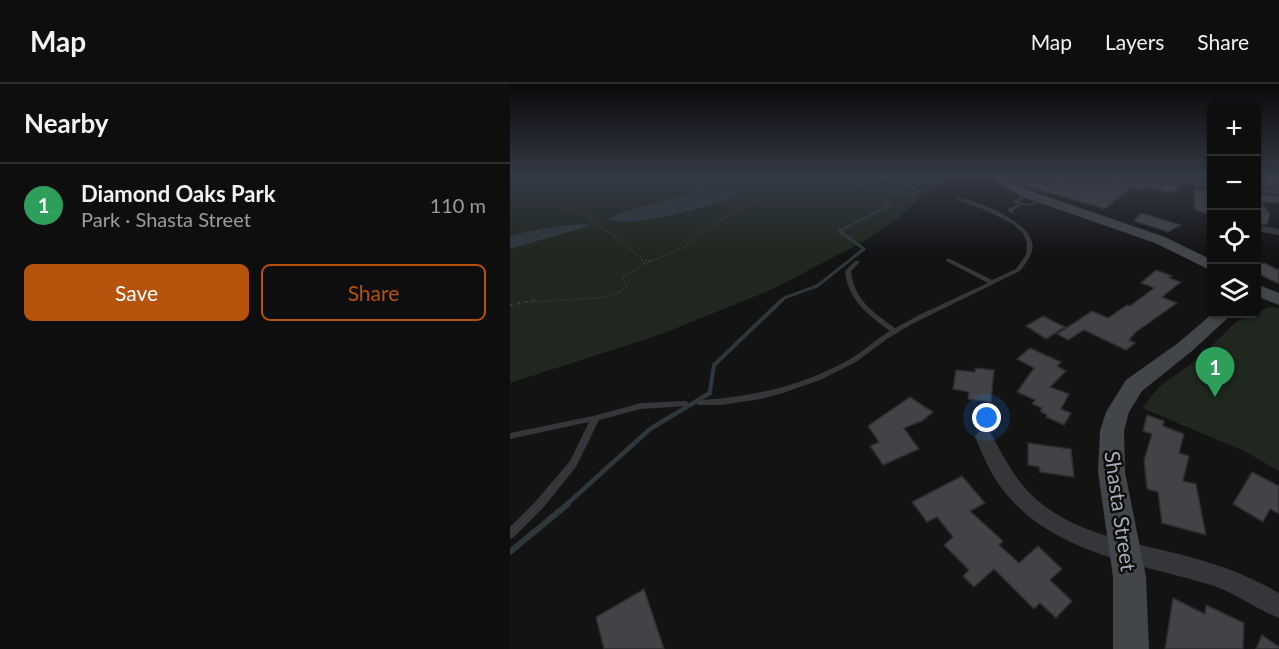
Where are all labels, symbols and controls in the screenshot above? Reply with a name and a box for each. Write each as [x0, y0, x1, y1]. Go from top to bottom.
text: Map [30, 24, 86, 58]
text: Map [1031, 29, 1072, 54]
text: Layers [1105, 29, 1164, 54]
text: Share [1197, 29, 1249, 54]
map controls [1207, 102, 1261, 318]
button: + [1207, 102, 1261, 156]
text: Nearby [24, 107, 109, 139]
button: − [1207, 156, 1261, 210]
text: Diamond Oaks Park [81, 180, 275, 207]
text: 1 [38, 193, 49, 217]
text: 110 m [430, 193, 486, 217]
text: Park · Shasta Street [81, 207, 251, 231]
button: locate [1207, 210, 1261, 264]
button: Save [24, 264, 249, 321]
button: Share [261, 264, 486, 321]
button: layers [1207, 264, 1261, 318]
pin: 1 [1196, 348, 1234, 397]
your location [972, 403, 1001, 432]
street label: Shasta Street [1100, 449, 1142, 573]

